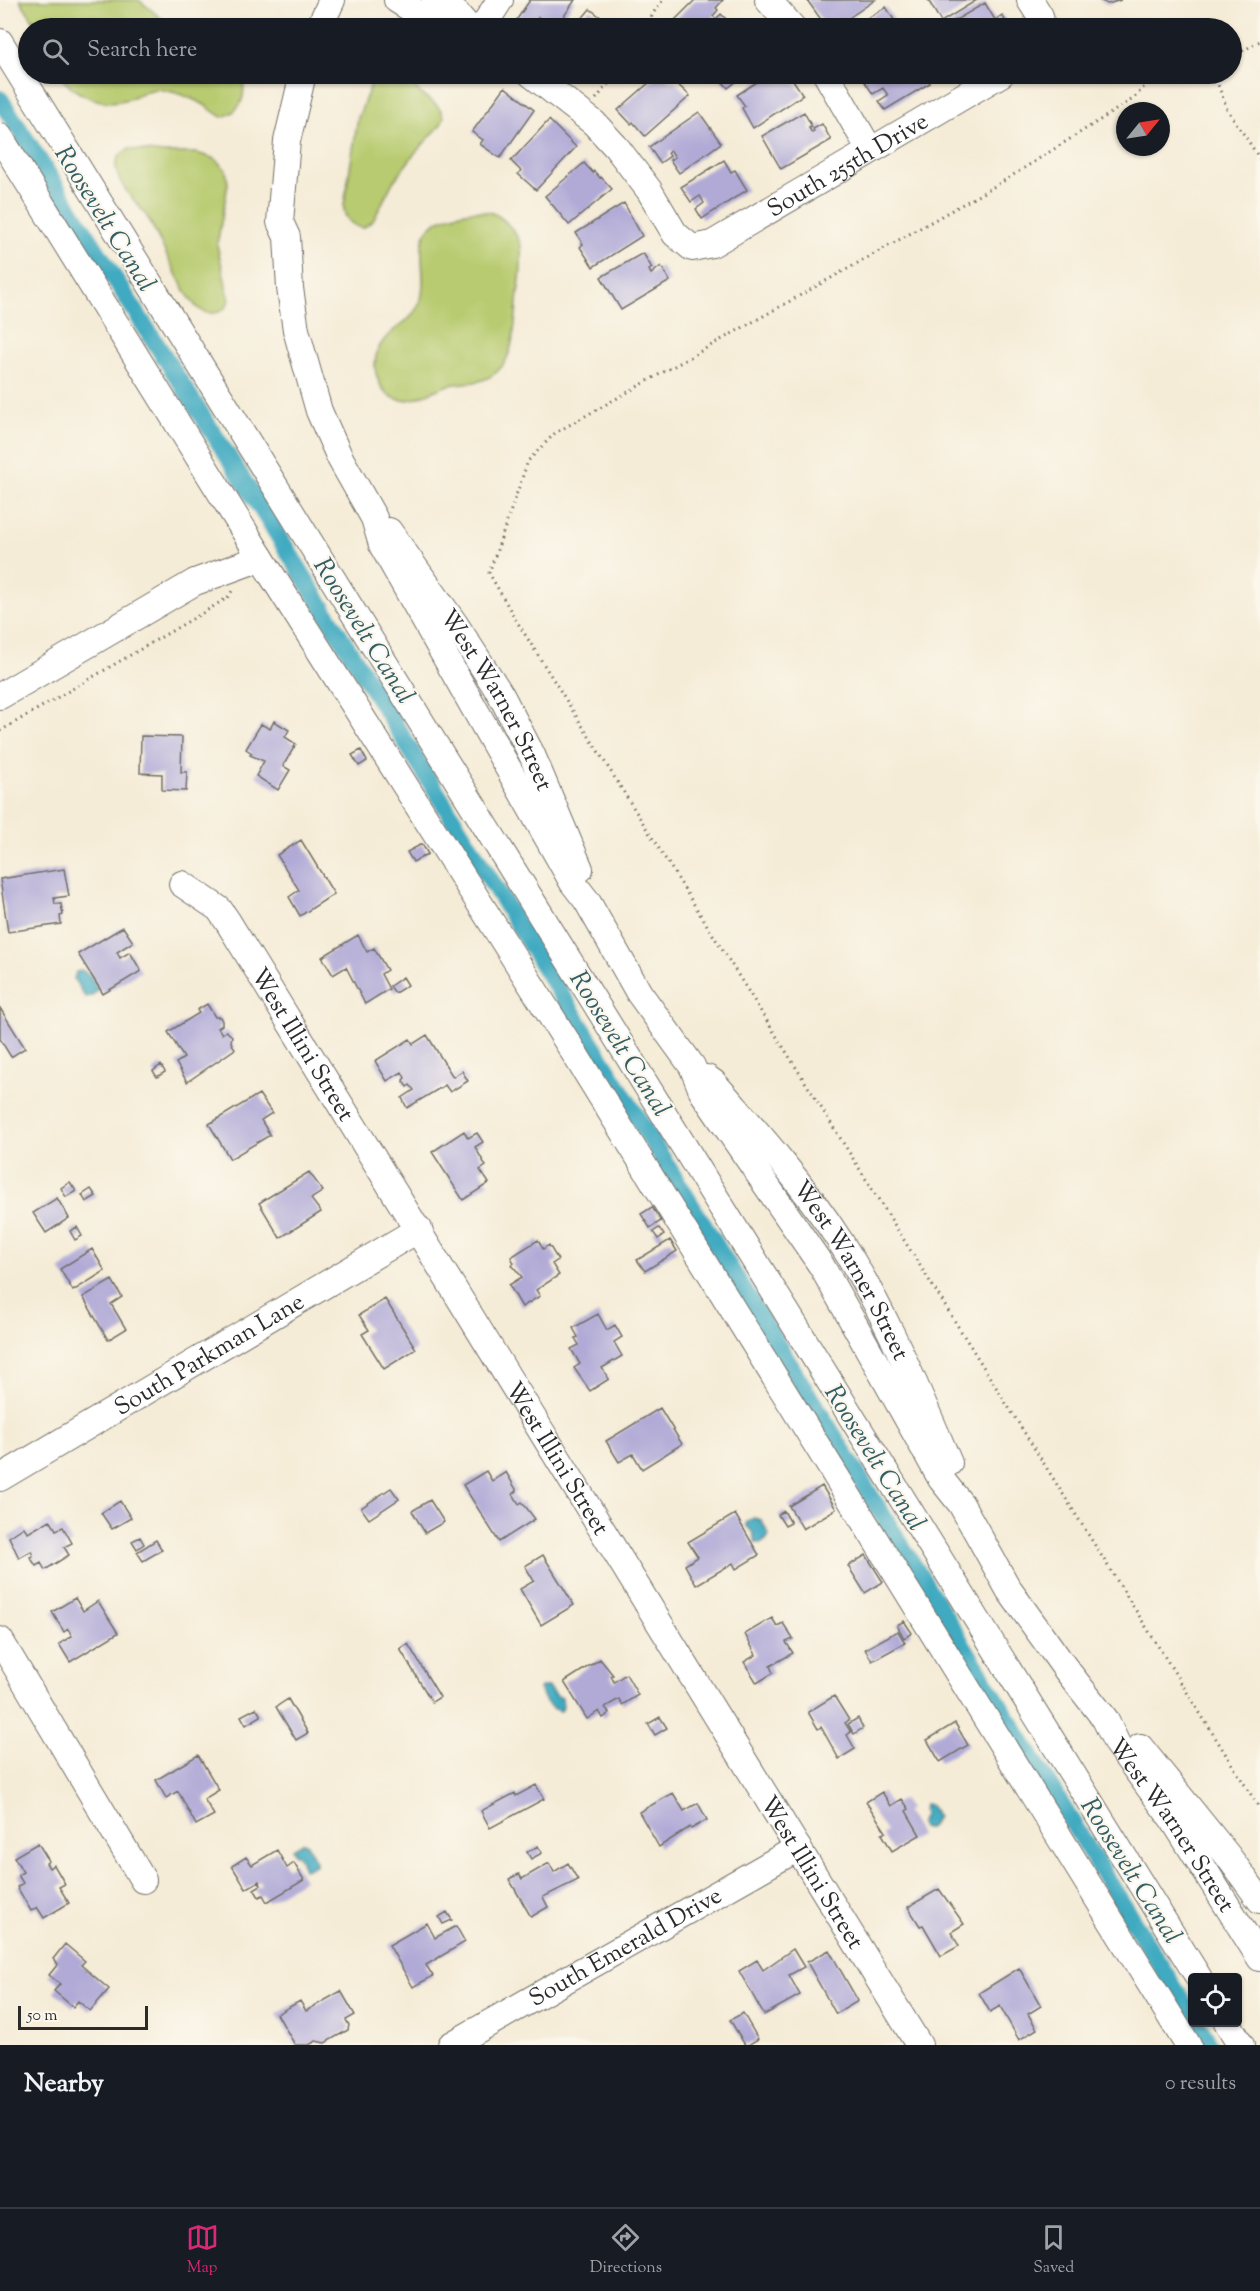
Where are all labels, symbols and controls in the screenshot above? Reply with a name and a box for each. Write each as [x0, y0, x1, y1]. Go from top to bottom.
search box [18, 18, 1242, 84]
icon: search [39, 35, 72, 68]
text: Search here [87, 35, 197, 67]
north arrow [1116, 102, 1170, 156]
street label: South 255th Drive [761, 105, 935, 227]
water label: Roosevelt Canal [44, 139, 164, 300]
water label: Roosevelt Canal [303, 551, 423, 712]
street label: West Warner Street [431, 603, 560, 797]
street label: West Illini Street [241, 962, 362, 1129]
water label: Roosevelt Canal [559, 964, 679, 1125]
street label: West Warner Street [784, 1174, 917, 1366]
street label: South Parkman Lane [109, 1286, 311, 1425]
street label: West Illini Street [496, 1376, 616, 1542]
water label: Roosevelt Canal [814, 1378, 934, 1539]
street label: West Warner Street [1099, 1732, 1242, 1919]
street label: West Illini Street [751, 1790, 871, 1956]
water label: Roosevelt Canal [1070, 1791, 1190, 1952]
street label: South Emerald Drive [523, 1880, 729, 2016]
map controls [1188, 1973, 1242, 2027]
button: locate [1188, 1973, 1242, 2027]
scale bar [18, 2003, 148, 2030]
text: 50 m [27, 2005, 58, 2028]
text: Nearby [24, 2066, 104, 2103]
text: 0 results [1165, 2070, 1236, 2099]
tab: Map [186, 2221, 219, 2280]
tab: Directions [590, 2221, 662, 2280]
tab: Saved [1033, 2221, 1074, 2280]

